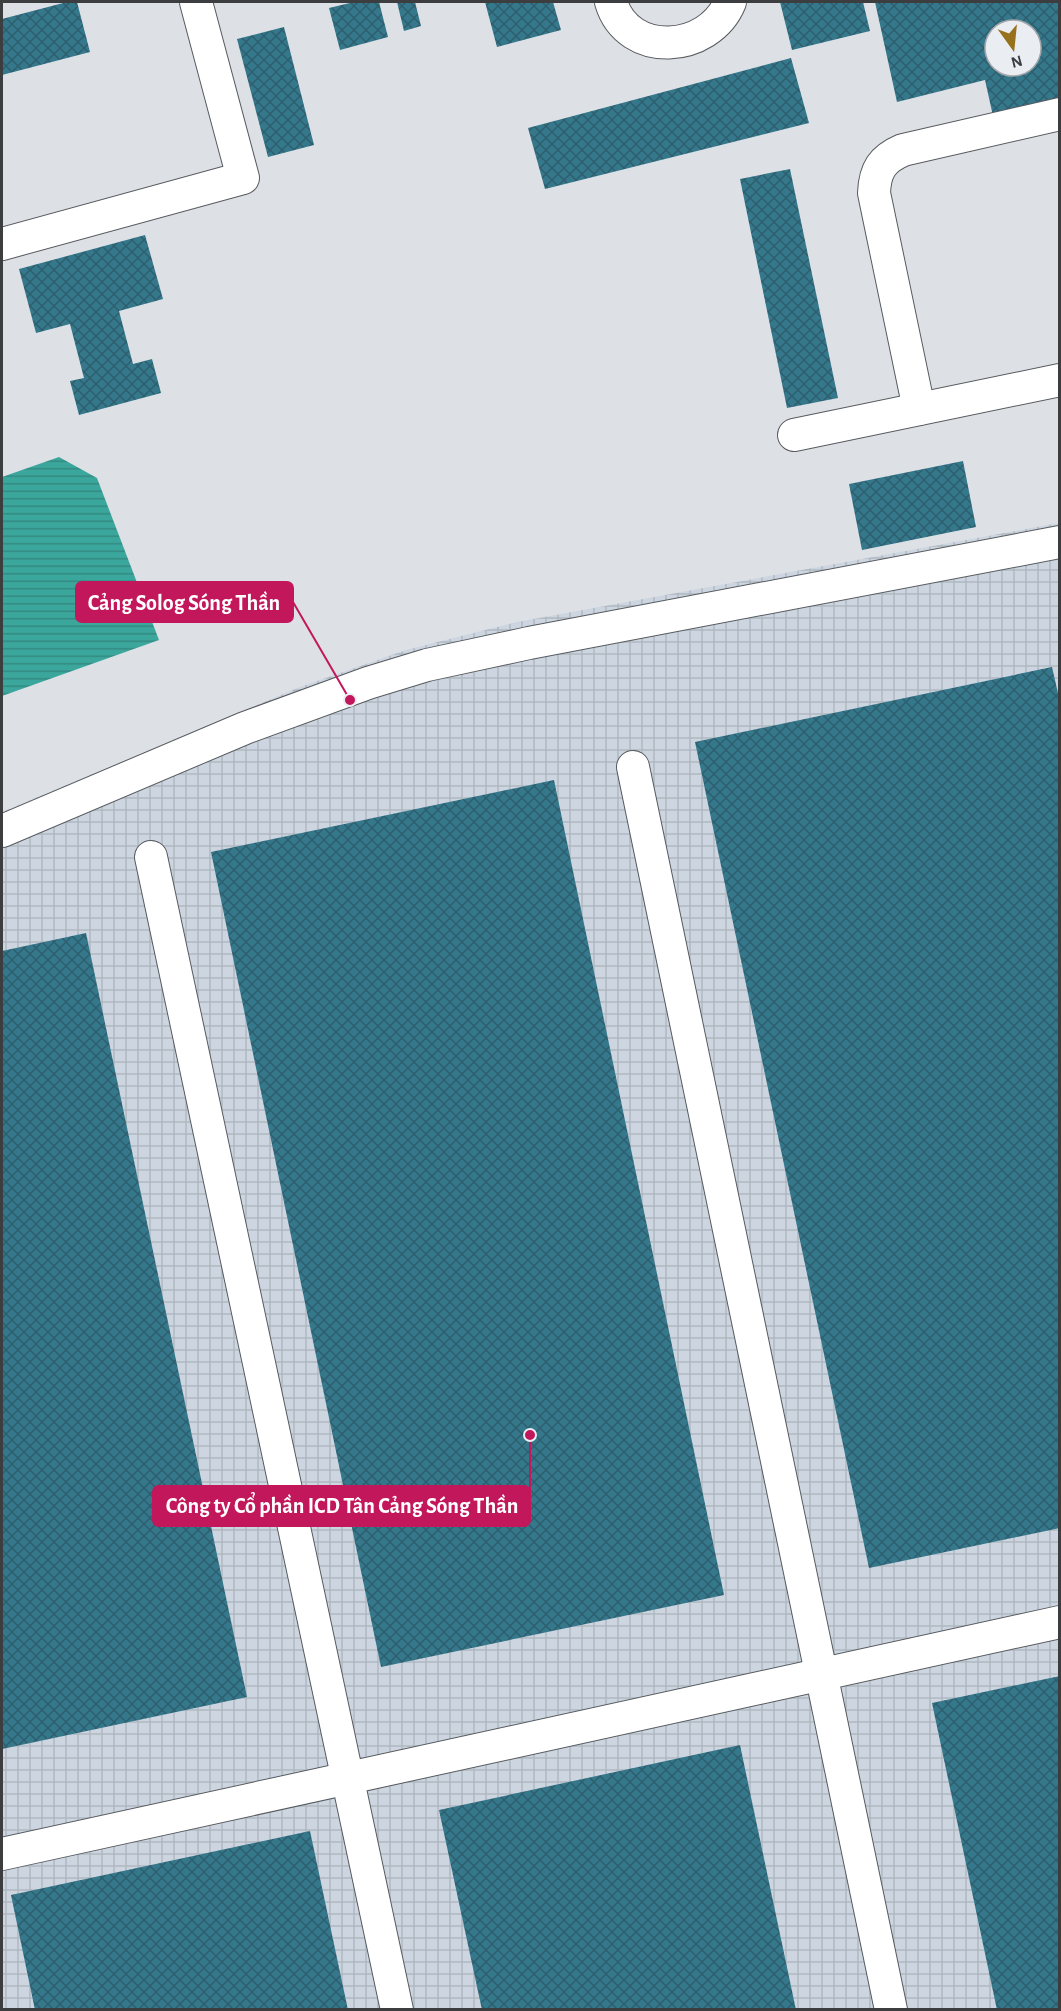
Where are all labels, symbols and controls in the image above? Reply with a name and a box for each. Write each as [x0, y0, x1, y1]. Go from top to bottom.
north arrow [983, 18, 1043, 78]
text: N [1009, 52, 1024, 71]
callout: Cảng Solog Sóng Thần [76, 582, 293, 622]
text: Cảng Solog Sóng Thần [88, 591, 280, 614]
callout: Công ty Cổ phần ICD Tân Cảng Sóng Thần [153, 1486, 530, 1526]
text: Công ty Cổ phần ICD Tân Cảng Sóng Thần [166, 1491, 518, 1518]

